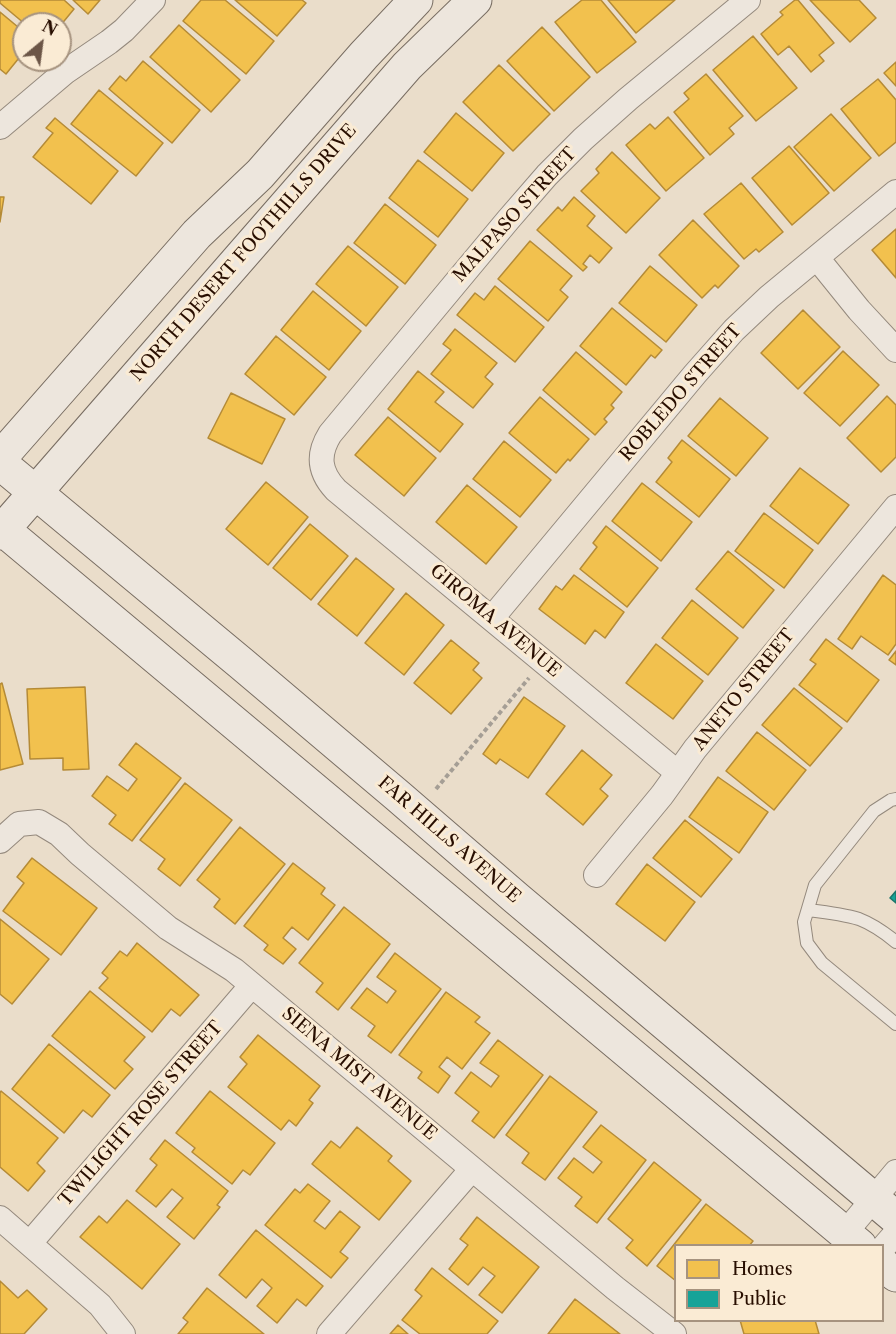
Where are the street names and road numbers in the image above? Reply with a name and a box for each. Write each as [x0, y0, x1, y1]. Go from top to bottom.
street label: NORTH DESERT FOOTHILLS DRIVE [127, 120, 361, 386]
street label: MALPASO STREET [449, 143, 581, 287]
street label: ROBLEDO STREET [616, 320, 746, 466]
street label: GIROMA AVENUE [425, 560, 565, 682]
street label: ANETO STREET [689, 625, 799, 755]
street label: FAR HILLS AVENUE [373, 772, 525, 908]
street label: SIENA MIST AVENUE [277, 1003, 441, 1145]
street label: TWILIGHT ROSE STREET [55, 1017, 227, 1211]

